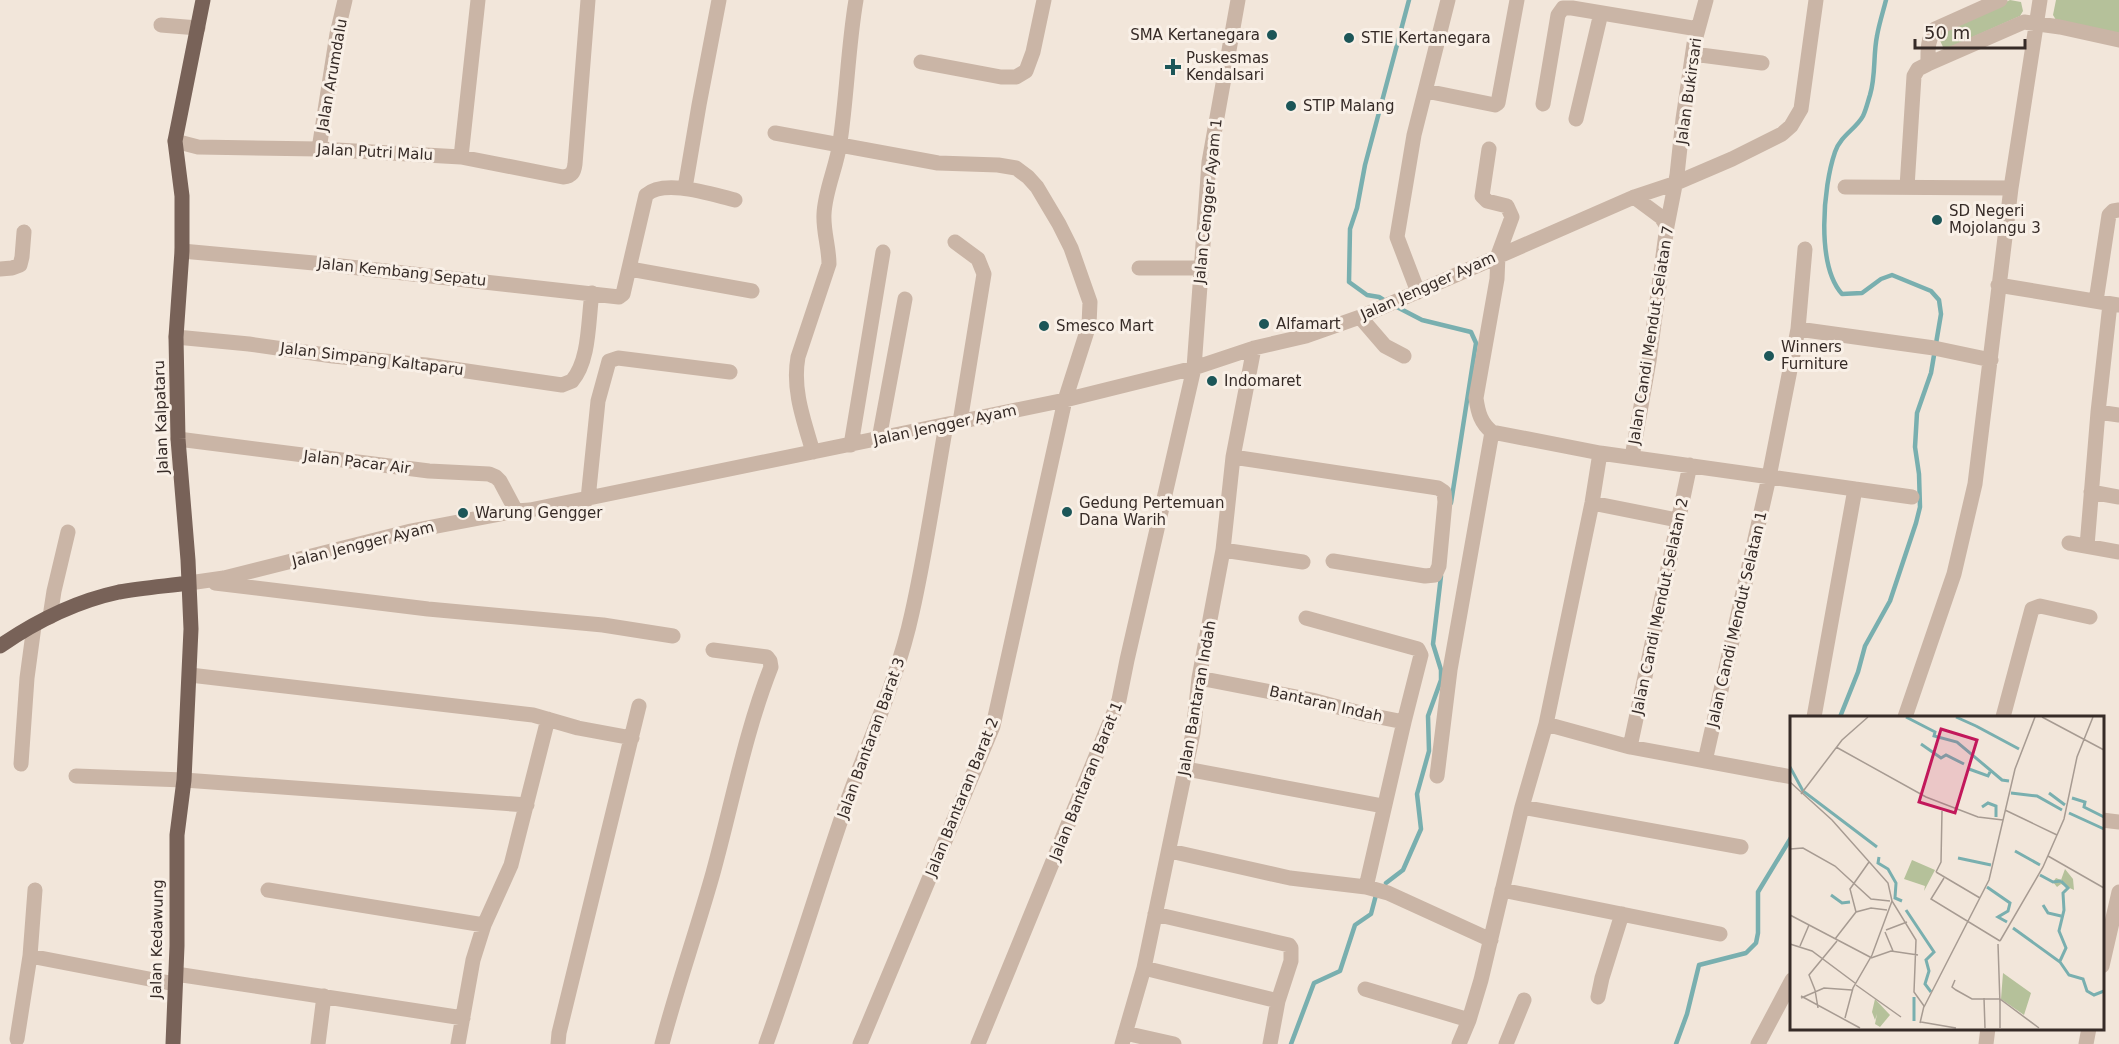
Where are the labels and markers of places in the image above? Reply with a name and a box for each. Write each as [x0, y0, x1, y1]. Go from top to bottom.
place label: SMA Kertanegara [1130, 26, 1260, 44]
marker: SMA Kertanegara [1265, 28, 1279, 42]
place label: STIE Kertanegara [1361, 29, 1491, 47]
marker: STIE Kertanegara [1342, 31, 1356, 45]
place label: Puskesmas Kendalsari [1186, 49, 1269, 84]
marker: Puskesmas Kendalsari [1164, 58, 1182, 76]
place label: STIP Malang [1303, 97, 1394, 115]
marker: STIP Malang [1284, 99, 1298, 113]
place label: SD Negeri Mojolangu 3 [1949, 202, 2041, 237]
marker: SD Negeri Mojolangu 3 [1930, 213, 1944, 227]
place label: Alfamart [1276, 315, 1341, 333]
place label: Smesco Mart [1056, 317, 1154, 335]
marker: Alfamart [1257, 317, 1271, 331]
marker: Smesco Mart [1037, 319, 1051, 333]
place label: Winners Furniture [1781, 338, 1848, 373]
marker: Winners Furniture [1762, 349, 1776, 363]
place label: Indomaret [1224, 372, 1301, 390]
marker: Indomaret [1205, 374, 1219, 388]
place label: Gedung Pertemuan Dana Warih [1079, 494, 1225, 529]
place label: Warung Gengger [475, 504, 603, 522]
marker: Gedung Pertemuan Dana Warih [1060, 505, 1074, 519]
marker: Warung Gengger [456, 506, 470, 520]

